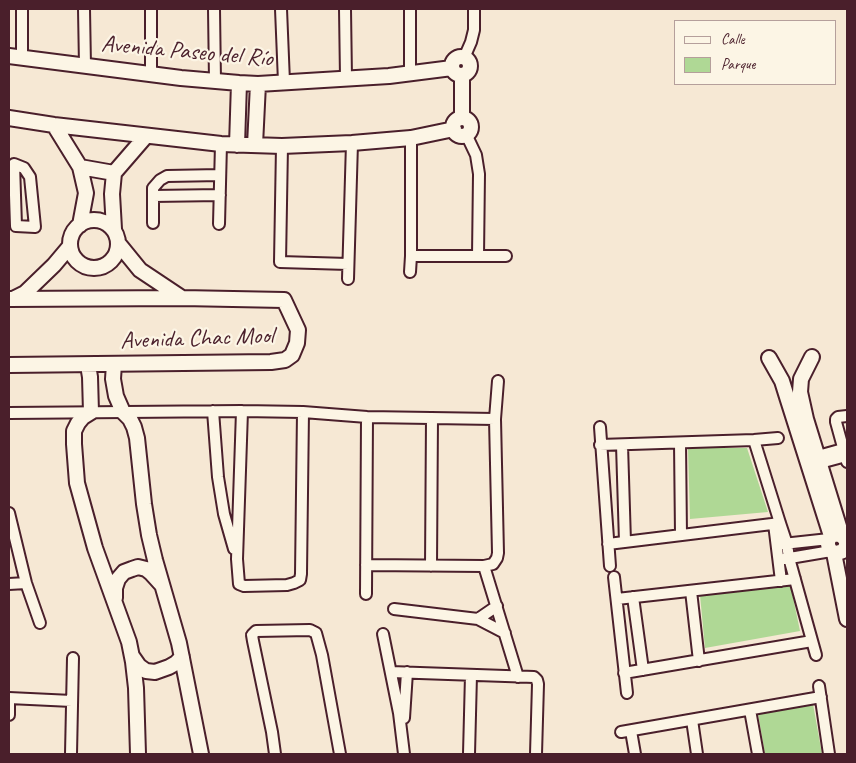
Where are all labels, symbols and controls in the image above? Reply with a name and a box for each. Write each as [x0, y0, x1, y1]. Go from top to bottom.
legend [674, 20, 836, 85]
street label: Avenida Paseo del Río [100, 30, 274, 74]
text: Calle [721, 30, 745, 49]
text: Parque [721, 55, 755, 74]
street label: Avenida Chac Mool [120, 322, 274, 356]

